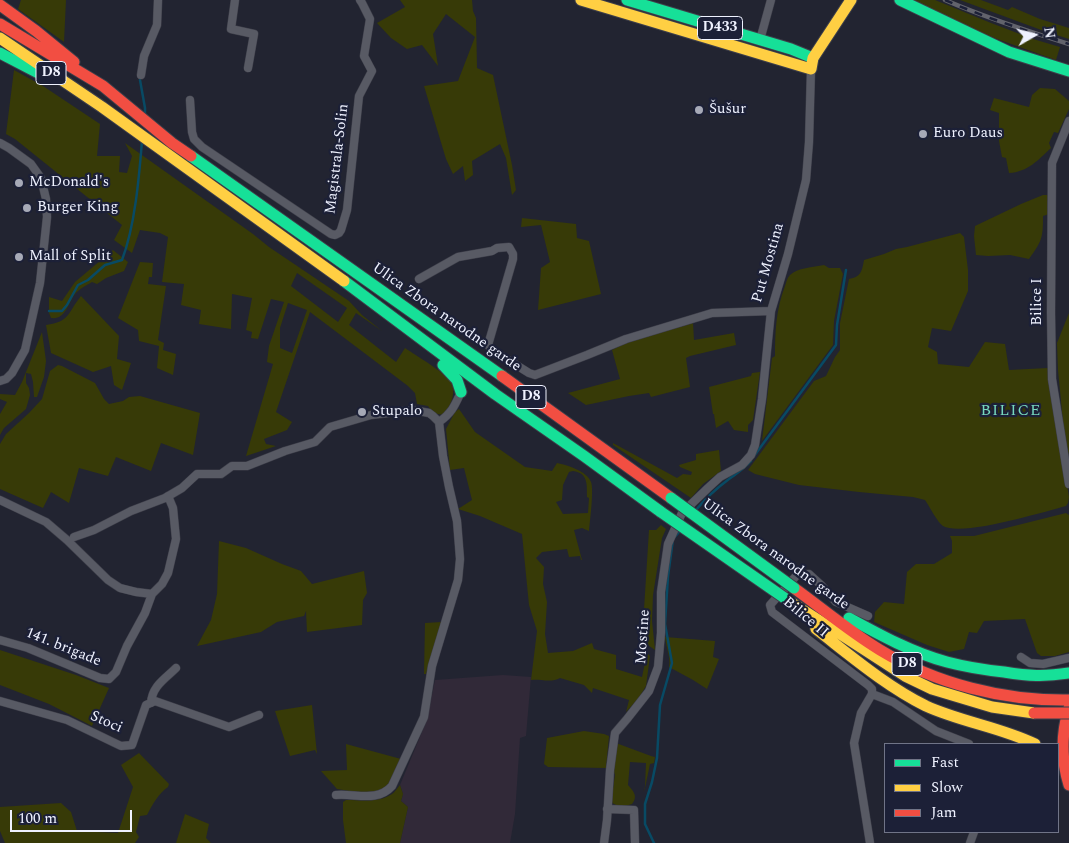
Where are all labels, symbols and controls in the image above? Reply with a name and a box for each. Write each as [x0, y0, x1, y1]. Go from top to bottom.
north arrow [1009, 10, 1059, 60]
road number: D433 [698, 16, 742, 40]
text: N [1038, 26, 1061, 40]
road number: D8 [36, 62, 66, 84]
place label: Šušur [709, 101, 746, 119]
street label: Magistrala-Solin [322, 103, 354, 215]
marker: Šušur [693, 104, 705, 116]
place label: Euro Daus [933, 125, 1003, 143]
marker: Euro Daus [917, 128, 929, 140]
place label: McDonald's [29, 174, 109, 192]
marker: McDonald's [13, 177, 25, 189]
place label: Burger King [37, 199, 118, 217]
marker: Burger King [21, 202, 33, 214]
street label: Put Mostina [749, 221, 789, 305]
place label: Mall of Split [29, 248, 111, 266]
marker: Mall of Split [13, 251, 25, 263]
street label: Ulica Zbora narodne garde [368, 260, 524, 376]
street label: Bilice I [1029, 278, 1047, 326]
road number: D8 [516, 386, 546, 408]
district label: BILICE [980, 402, 1042, 422]
place label: Stupalo [372, 403, 422, 421]
marker: Stupalo [356, 406, 368, 418]
street label: Ulica Zbora narodne garde [698, 495, 852, 615]
street label: Bilice II [779, 594, 831, 642]
street label: Mostine [633, 609, 655, 665]
street label: 141. brigade [23, 625, 103, 671]
road number: D8 [892, 652, 922, 676]
street label: Stoci [87, 708, 125, 738]
legend [884, 743, 1059, 833]
text: Fast [931, 751, 959, 774]
text: Slow [931, 776, 963, 799]
scale bar [12, 800, 135, 832]
text: Jam [931, 801, 957, 824]
text: 100 m [18, 807, 57, 830]

